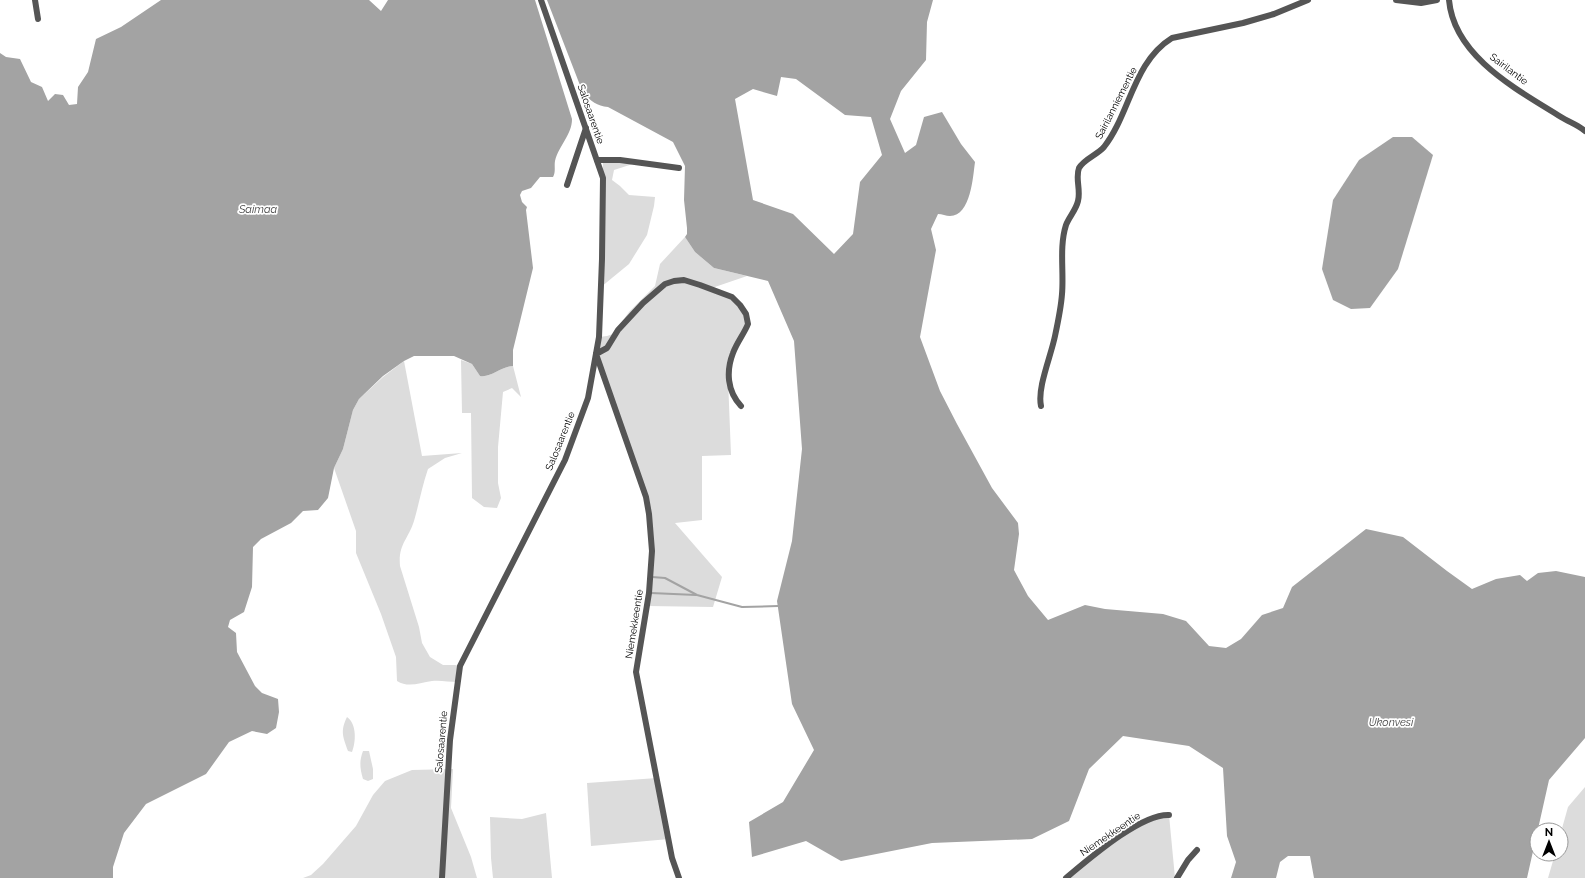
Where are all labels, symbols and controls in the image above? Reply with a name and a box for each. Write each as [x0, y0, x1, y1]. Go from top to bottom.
street label: Sairilantie [1488, 51, 1530, 87]
street label: Sairilanniementie [1093, 65, 1139, 141]
street label: Salosaarentie [576, 83, 606, 145]
water label: Saimaa [238, 203, 278, 216]
street label: Salosaarentie [543, 410, 577, 472]
street label: Niemekkeentie [623, 588, 645, 659]
street label: Salosaarentie [433, 710, 449, 774]
water label: Ukonvesi [1369, 716, 1414, 729]
street label: Niemekkeentie [1078, 810, 1142, 858]
north arrow [1529, 822, 1569, 862]
text: N [1545, 826, 1553, 839]

